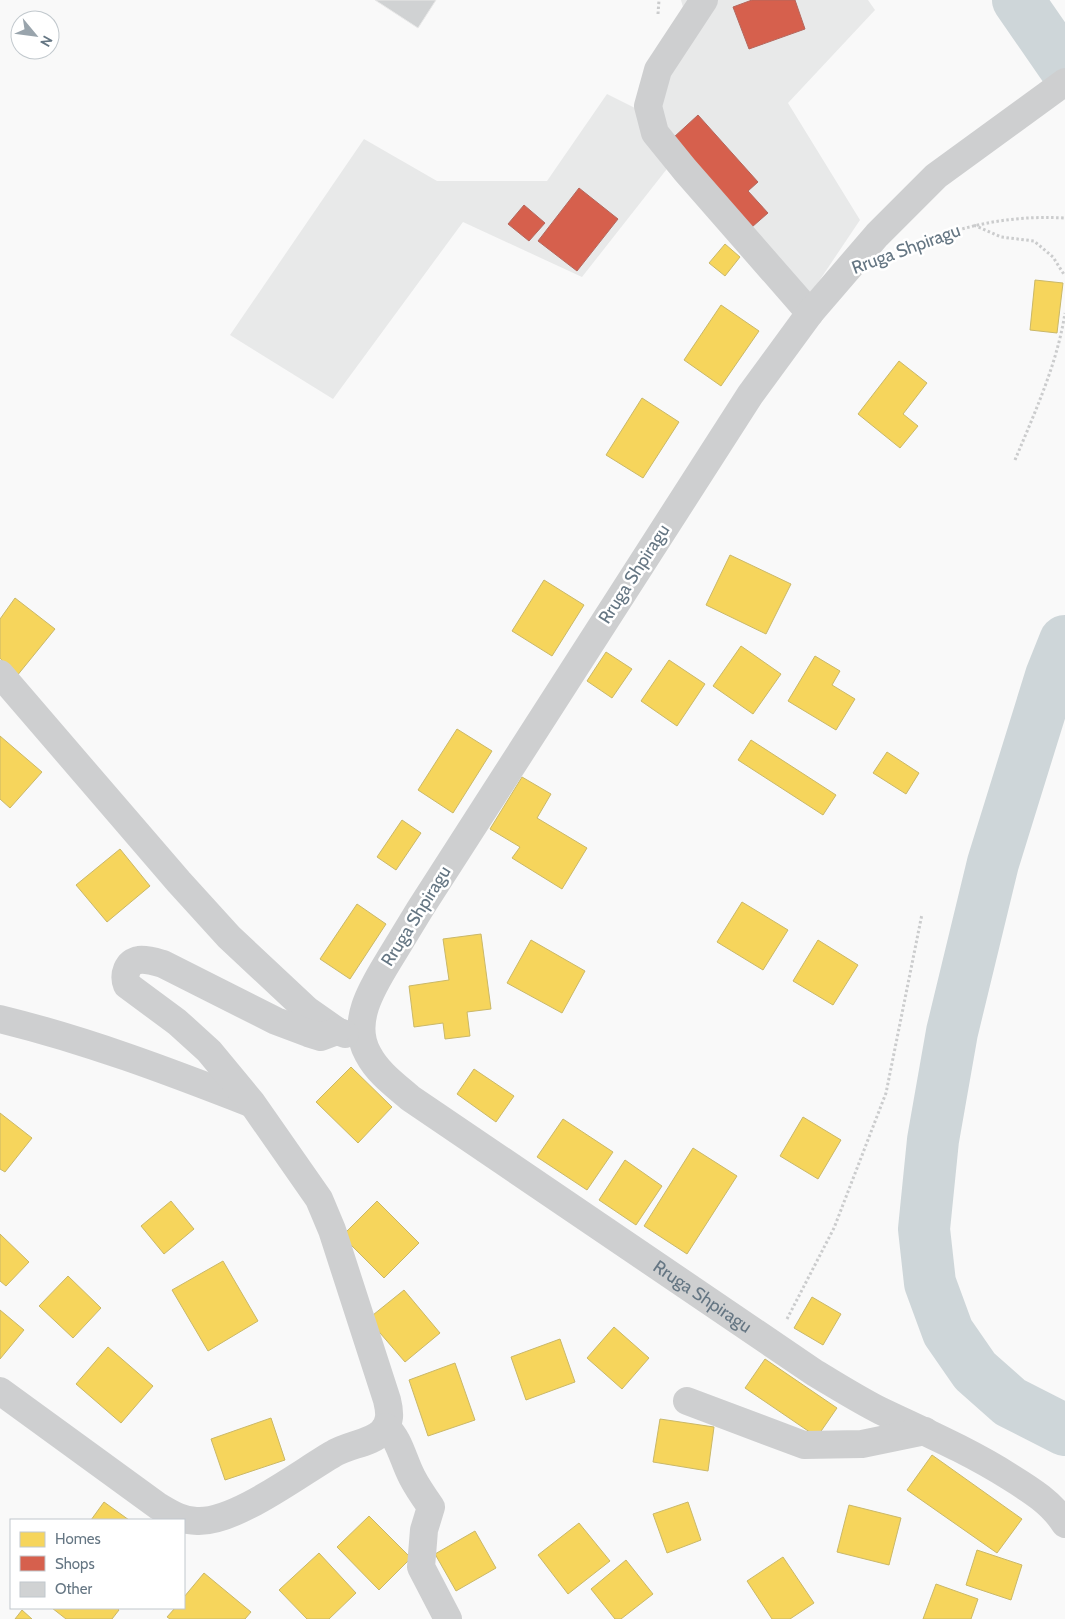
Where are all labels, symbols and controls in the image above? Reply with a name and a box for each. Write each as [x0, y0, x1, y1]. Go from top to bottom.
north arrow [10, 10, 60, 60]
text: N [36, 33, 57, 50]
street label: Rruga Shpiragu [849, 219, 963, 279]
street label: Rruga Shpiragu [594, 520, 674, 628]
street label: Rruga Shpiragu [376, 862, 456, 970]
street label: Rruga Shpiragu [649, 1255, 756, 1338]
legend [10, 1519, 185, 1609]
text: Homes [55, 1530, 101, 1548]
text: Shops [55, 1555, 95, 1573]
text: Other [55, 1580, 92, 1598]

